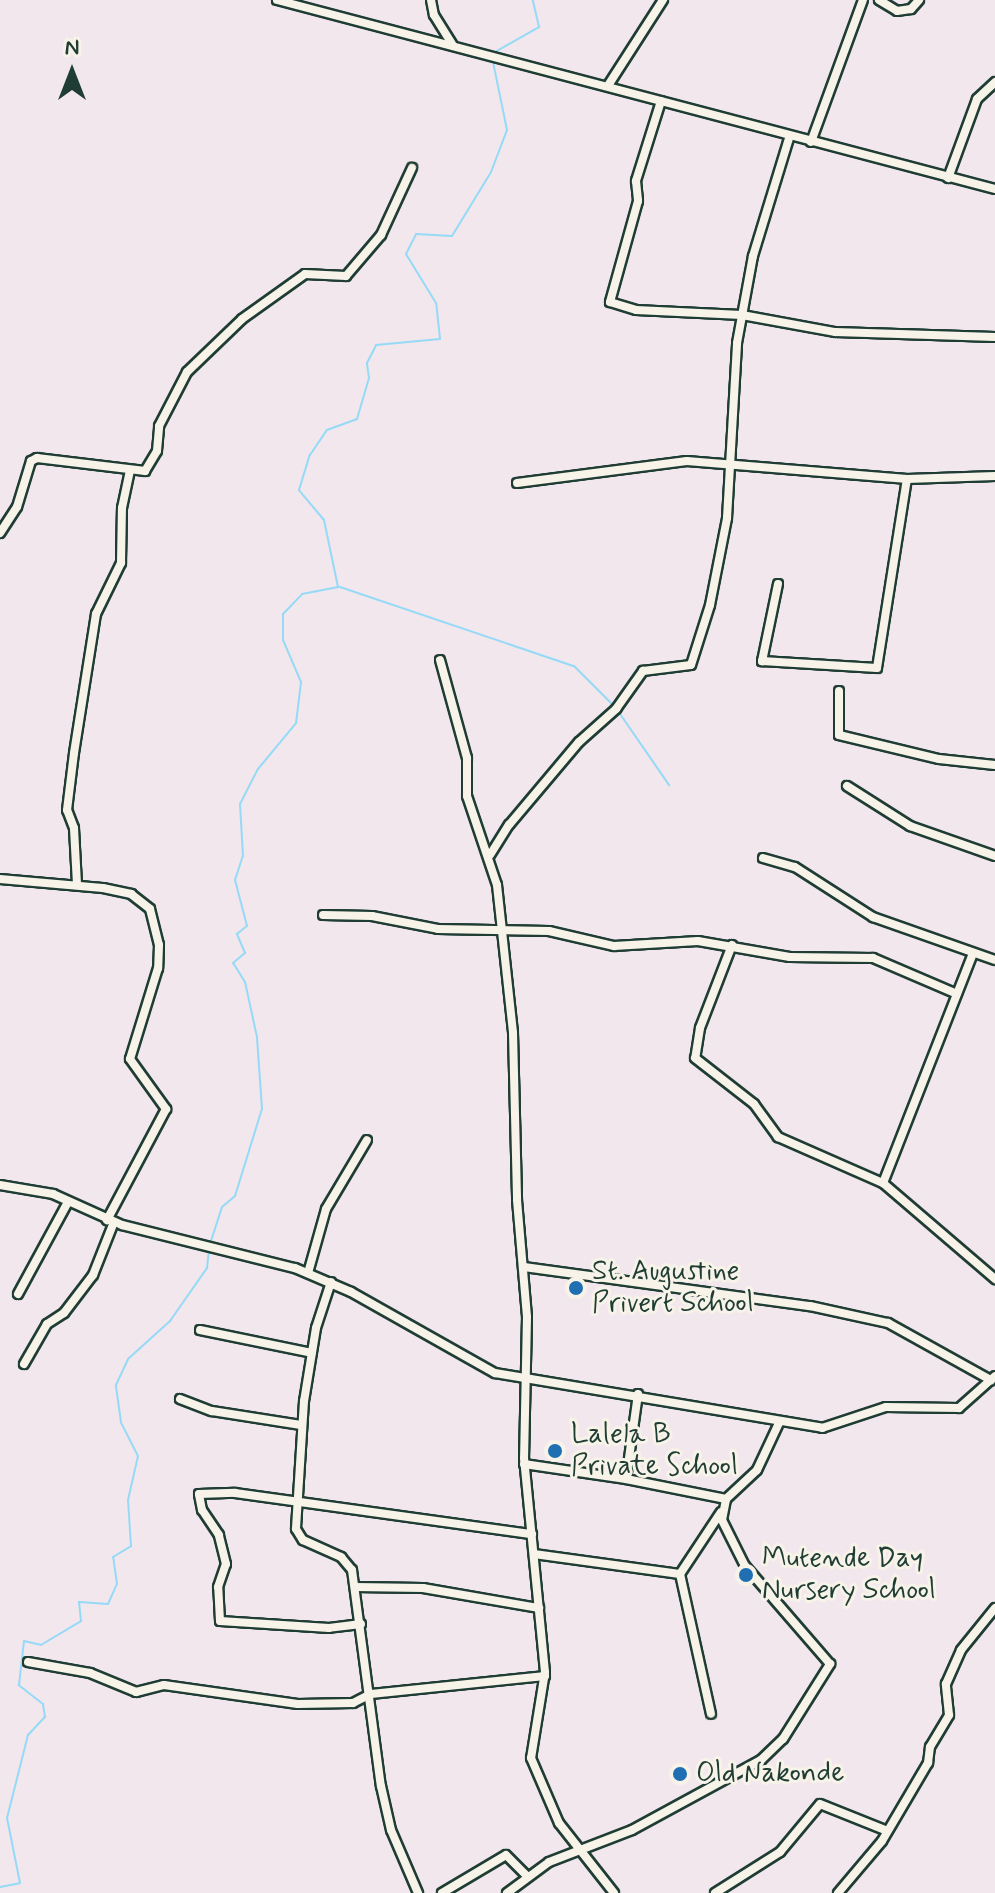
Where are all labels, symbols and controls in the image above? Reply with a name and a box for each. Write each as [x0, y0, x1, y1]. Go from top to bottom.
north arrow [32, 32, 112, 112]
text: N [65, 34, 79, 62]
place label: St. Augustine Privert School [592, 1255, 753, 1321]
marker: St. Augustine Privert School [567, 1279, 585, 1297]
place label: Lalela B Private School [571, 1418, 739, 1484]
marker: Lalela B Private School [546, 1442, 564, 1460]
place label: Mutende Day Nursery School [762, 1542, 936, 1608]
marker: Mutende Day Nursery School [737, 1566, 755, 1584]
place label: Old Nakonde [696, 1757, 851, 1791]
marker: Old Nakonde [671, 1765, 689, 1783]

